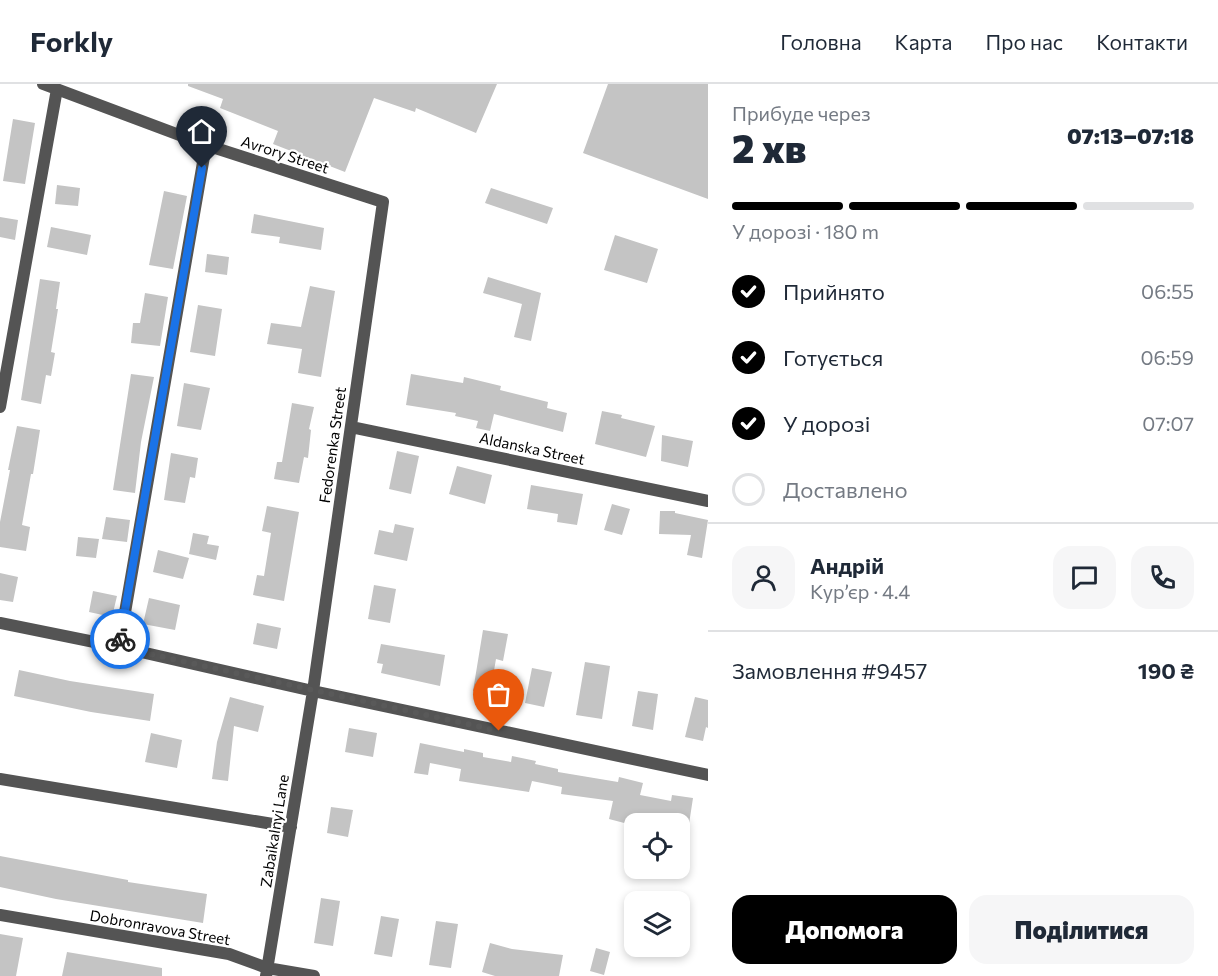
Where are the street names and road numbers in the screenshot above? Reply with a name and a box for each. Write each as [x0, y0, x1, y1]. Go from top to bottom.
street label: Avrory Street [239, 131, 331, 177]
street label: Fedorenka Street [315, 386, 349, 504]
street label: Aldanska Street [478, 428, 587, 468]
street label: Zabaikalnyi Lane [256, 773, 292, 889]
street label: Dobronravova Street [88, 906, 232, 948]

